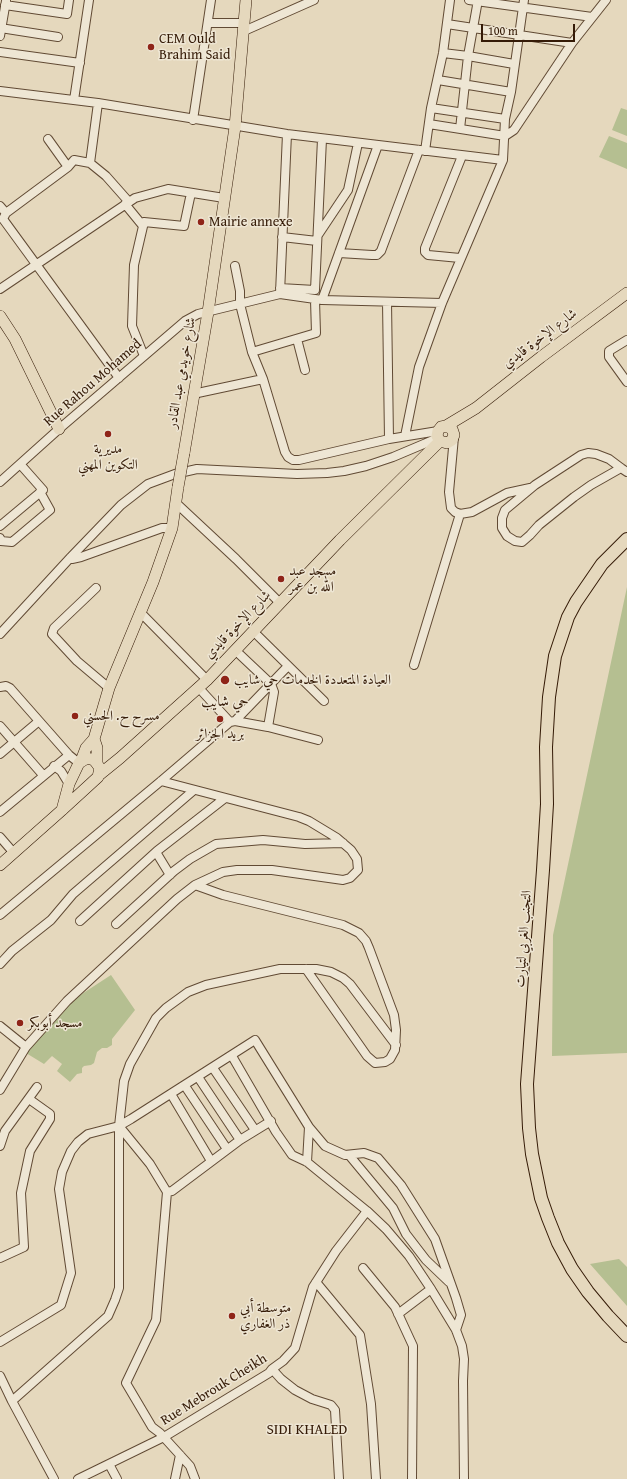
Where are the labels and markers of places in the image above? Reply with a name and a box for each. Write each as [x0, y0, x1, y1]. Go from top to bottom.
place label: CEM Ould Brahim Said [159, 31, 230, 64]
marker: CEM Ould Brahim Said [146, 42, 156, 52]
place label: Mairie annexe [209, 214, 293, 230]
marker: Mairie annexe [196, 217, 206, 227]
marker: مديرية التكوين المهني [103, 429, 113, 439]
place label: مديرية التكوين المهني [78, 441, 138, 474]
place label: مسجد عبد الله بن عمر [289, 563, 336, 596]
marker: مسجد عبد الله بن عمر [276, 574, 286, 584]
place label: العيادة المتعددة الخدمات حي شايب [234, 672, 391, 688]
marker: العيادة المتعددة الخدمات حي شايب [219, 674, 231, 686]
place label: مسرح ح. الحسني [83, 708, 160, 724]
marker: مسرح ح. الحسني [70, 711, 80, 721]
marker: بريد الجزائر [215, 714, 225, 724]
place label: بريد الجزائر [196, 726, 244, 742]
place label: مسجد أبوبكر [28, 1015, 82, 1031]
marker: مسجد أبوبكر [15, 1018, 25, 1028]
place label: متوسطة أبي ذر الغفاري [240, 1300, 291, 1332]
marker: متوسطة أبي ذر الغفاري [227, 1311, 237, 1321]

